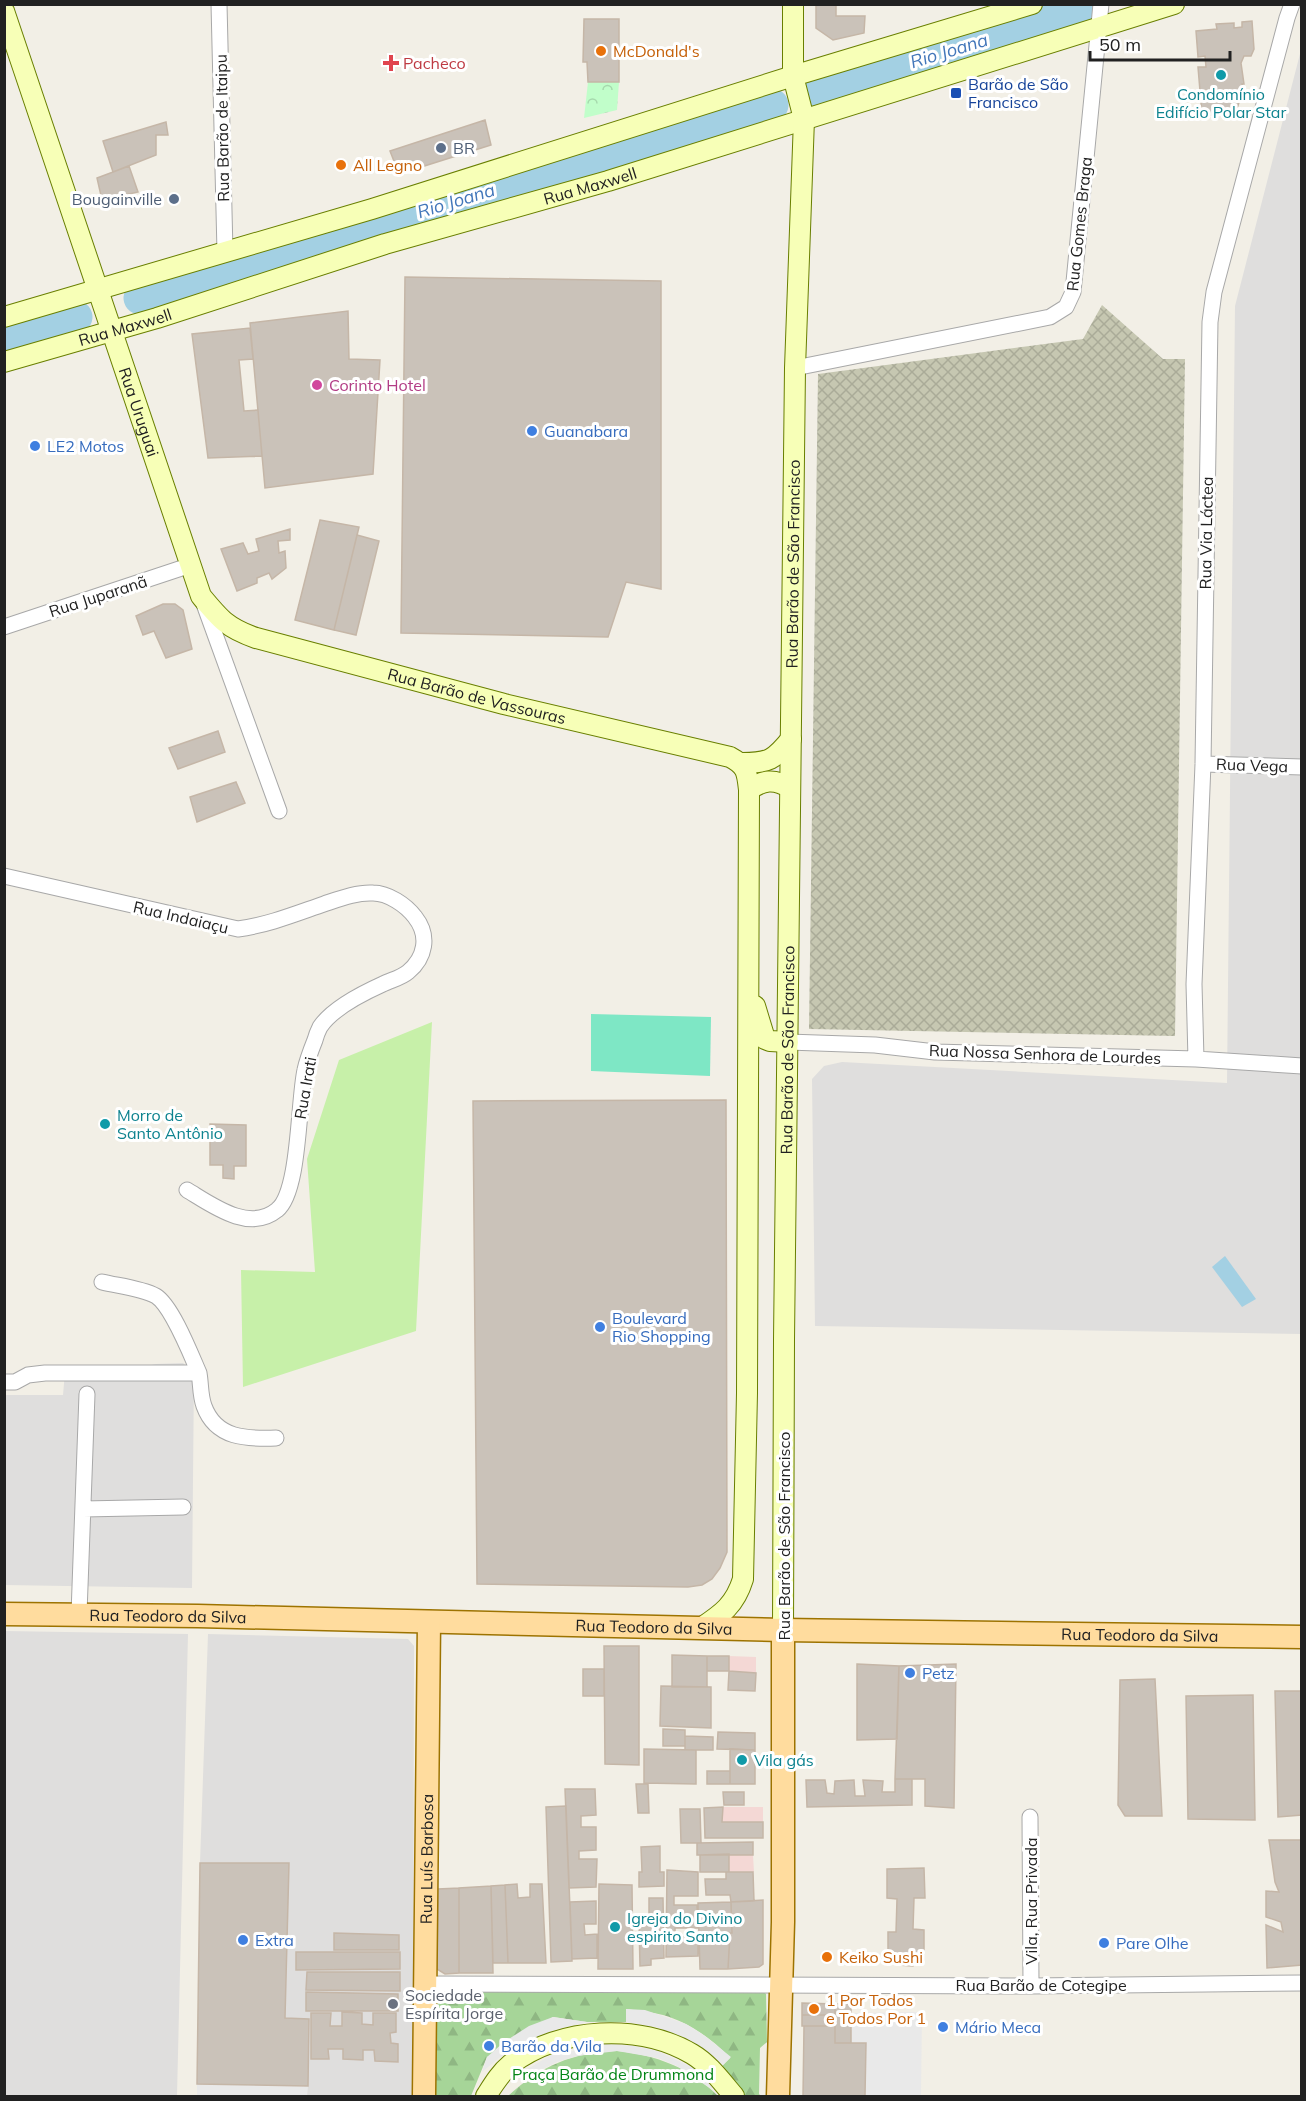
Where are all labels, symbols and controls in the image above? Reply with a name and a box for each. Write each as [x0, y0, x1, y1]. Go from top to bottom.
scale bar [1090, 24, 1230, 62]
water label: Rio Joana [907, 28, 991, 73]
text: 50 m [1099, 33, 1141, 56]
place label: McDonald's [613, 41, 700, 61]
marker: McDonald's [594, 44, 608, 58]
place label: Pacheco [403, 53, 466, 73]
street label: Rua Barão de Itaipu [211, 54, 233, 202]
marker: Pacheco [384, 56, 398, 70]
marker: Condomínio Edifício Polar Star [1214, 68, 1228, 82]
place label: Barão de São Francisco [968, 74, 1068, 112]
place label: Condomínio Edifício Polar Star [1156, 84, 1286, 122]
marker: Barão de São Francisco [949, 86, 963, 100]
place label: BR [453, 138, 475, 158]
marker: BR [434, 141, 448, 155]
place label: All Legno [353, 155, 422, 175]
street label: Rua Gomes Braga [1062, 156, 1096, 292]
marker: All Legno [334, 158, 348, 172]
street label: Rua Maxwell [541, 163, 639, 209]
water label: Rio Joana [414, 178, 498, 223]
place label: Bougainville [72, 189, 162, 209]
marker: Bougainville [167, 192, 181, 206]
street label: Rua Maxwell [76, 304, 174, 350]
street label: Rua Uruguai [115, 365, 163, 459]
place label: Corinto Hotel [329, 375, 426, 395]
marker: Corinto Hotel [310, 378, 324, 392]
place label: Guanabara [544, 421, 628, 441]
marker: Guanabara [525, 424, 539, 438]
place label: LE2 Motos [47, 436, 124, 456]
marker: LE2 Motos [28, 439, 42, 453]
street label: Rua Barão de São Francisco [782, 459, 804, 669]
street label: Rua Via Láctea [1195, 476, 1217, 590]
street label: Rua Juparanã [46, 571, 150, 621]
street label: Rua Barão de Vassouras [385, 663, 568, 728]
street label: Rua Vega [1216, 754, 1288, 776]
street label: Rua Indaiaçu [131, 896, 231, 938]
street label: Rua Barão de São Francisco [776, 945, 798, 1155]
street label: Rua Nossa Senhora de Lourdes [929, 1040, 1161, 1068]
street label: Rua Irati [290, 1055, 320, 1121]
place label: Morro de Santo Antônio [117, 1105, 223, 1143]
marker: Morro de Santo Antônio [98, 1117, 112, 1131]
place label: Boulevard Rio Shopping [612, 1308, 711, 1346]
marker: Boulevard Rio Shopping [593, 1320, 607, 1334]
street label: Rua Barão de São Francisco [774, 1432, 794, 1640]
street label: Rua Teodoro da Silva [89, 1605, 247, 1627]
street label: Rua Teodoro da Silva [575, 1615, 733, 1639]
street label: Rua Teodoro da Silva [1061, 1624, 1219, 1646]
place label: Petz [922, 1663, 955, 1683]
marker: Petz [903, 1666, 917, 1680]
place label: Vila gás [754, 1750, 814, 1770]
marker: Vila gás [735, 1753, 749, 1767]
street label: Rua Luís Barbosa [416, 1794, 437, 1924]
street label: Vila, Rua Privada [1021, 1837, 1041, 1965]
place label: Igreja do Divino espirito Santo [627, 1908, 742, 1946]
marker: Igreja do Divino espirito Santo [608, 1920, 622, 1934]
place label: Extra [255, 1930, 294, 1950]
marker: Extra [236, 1933, 250, 1947]
place label: Pare Olhe [1116, 1933, 1188, 1953]
marker: Pare Olhe [1097, 1936, 1111, 1950]
place label: Keiko Sushi [839, 1947, 923, 1967]
marker: Keiko Sushi [820, 1950, 834, 1964]
street label: Rua Barão de Cotegipe [955, 1975, 1127, 1995]
place label: Sociedade Espírita Jorge [405, 1985, 503, 2023]
place label: 1 Por Todos e Todos Por 1 [826, 1990, 926, 2028]
marker: Sociedade Espírita Jorge [386, 1997, 400, 2011]
marker: 1 Por Todos e Todos Por 1 [807, 2002, 821, 2016]
place label: Mário Meca [955, 2017, 1041, 2037]
marker: Mário Meca [936, 2020, 950, 2034]
place label: Barão da Vila [501, 2036, 602, 2056]
marker: Barão da Vila [482, 2039, 496, 2053]
park label: Praça Barão de Drummond [512, 2064, 714, 2084]

